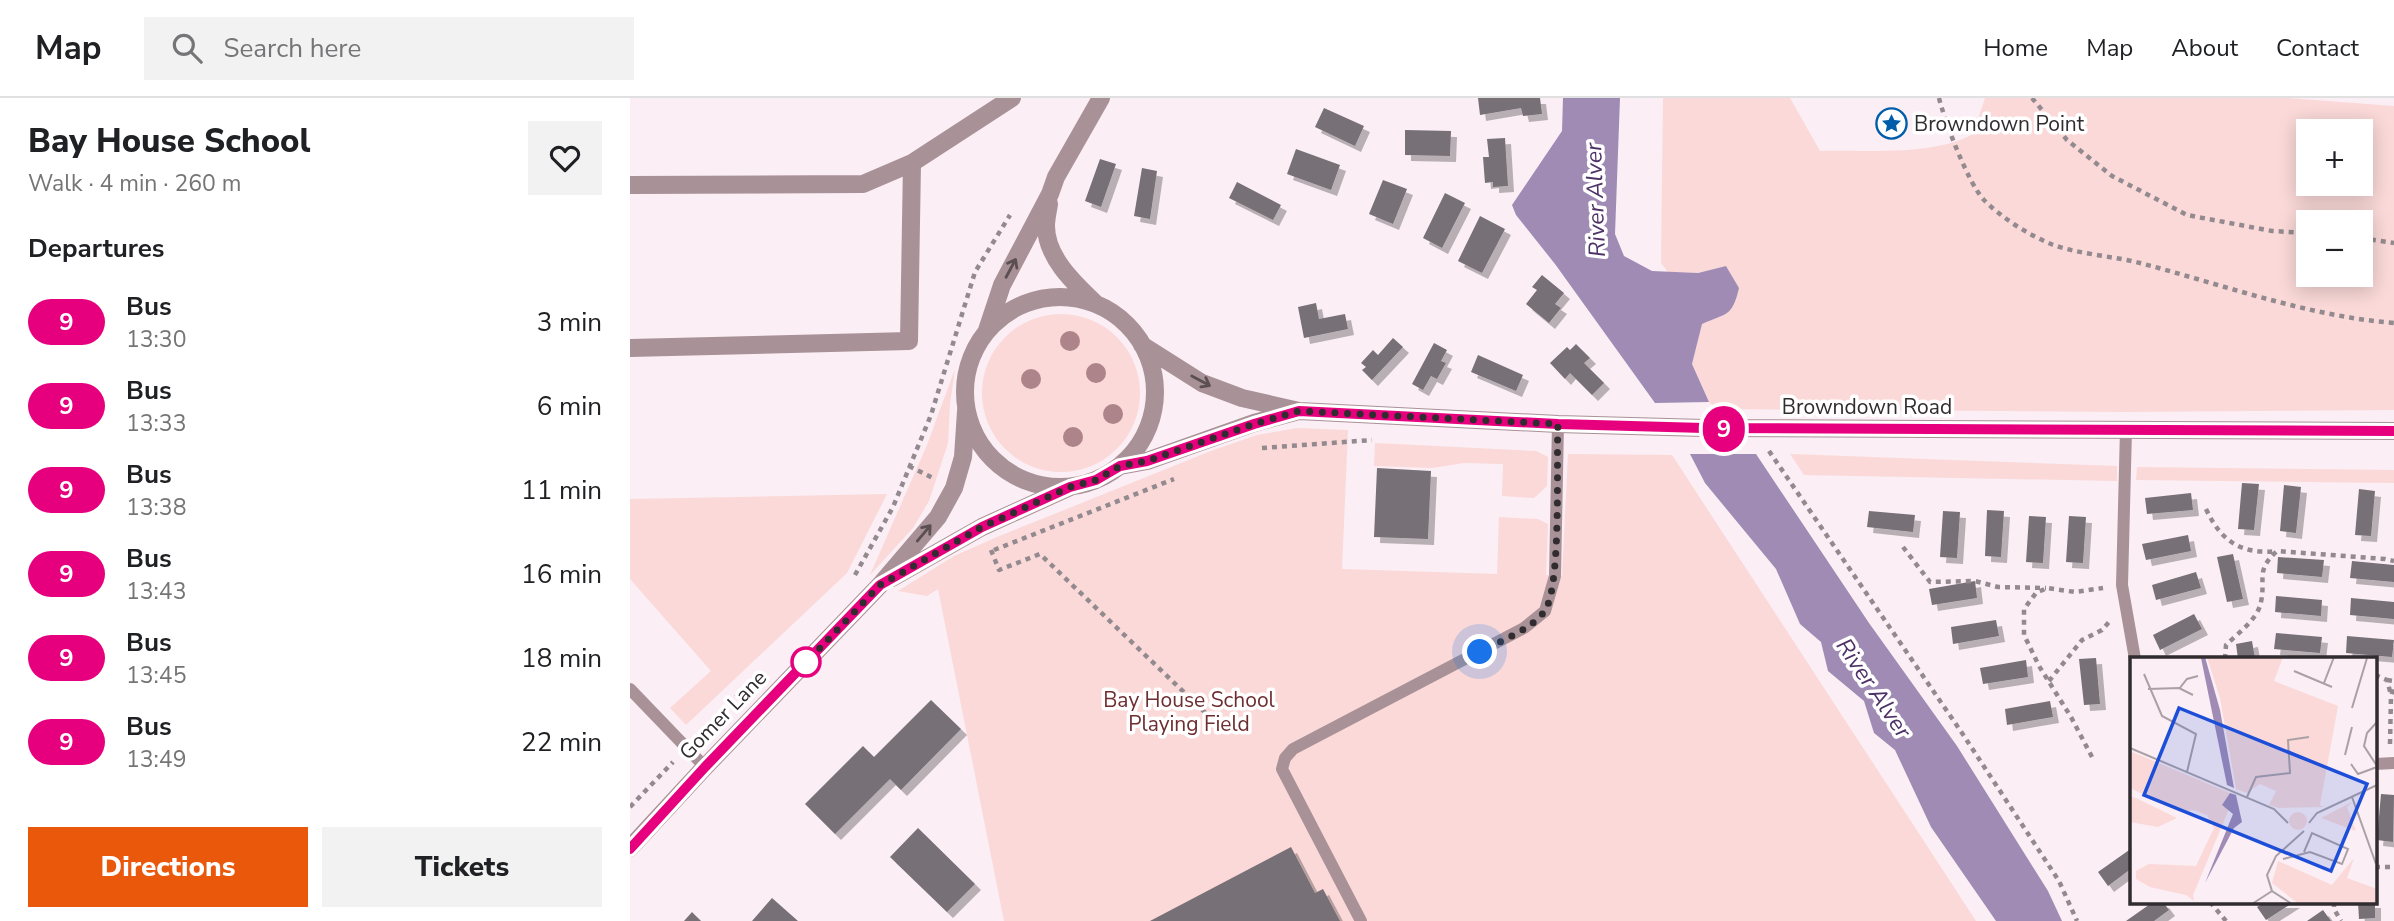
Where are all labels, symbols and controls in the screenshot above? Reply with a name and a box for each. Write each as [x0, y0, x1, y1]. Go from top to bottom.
search box [144, 17, 634, 80]
text: Map [35, 26, 102, 71]
icon: search [168, 29, 206, 67]
text: Search here [224, 31, 361, 66]
text: Home [1983, 32, 2048, 64]
text: Map [2086, 32, 2133, 64]
text: About [2171, 32, 2238, 64]
text: Contact [2276, 32, 2359, 64]
place icon: Browndown Point [1874, 107, 1908, 141]
place label: Browndown Point [1914, 110, 2085, 138]
text: Bay House School [28, 119, 311, 164]
map controls [2296, 119, 2373, 287]
button: + [2296, 119, 2373, 196]
button: heart [528, 121, 602, 195]
water label: River Alver [1578, 142, 1613, 258]
text: Walk · 4 min · 260 m [28, 168, 241, 199]
button: − [2296, 210, 2373, 287]
text: Departures [28, 231, 164, 266]
one-way arrow [1005, 258, 1018, 279]
text: Bus [126, 289, 172, 324]
text: 3 min [537, 305, 602, 340]
text: 9 [59, 306, 74, 338]
text: 13:30 [126, 324, 186, 355]
text: Bus [126, 373, 172, 408]
one-way arrow [1190, 374, 1210, 388]
text: 6 min [537, 389, 602, 424]
text: 9 [59, 390, 74, 422]
street label: Browndown Road [1782, 393, 1952, 421]
line badge: 9 [1701, 406, 1747, 452]
text: 13:33 [126, 408, 186, 439]
text: 9 [1717, 413, 1731, 445]
text: Bus [126, 457, 172, 492]
text: 11 min [521, 473, 602, 508]
text: 9 [59, 474, 74, 506]
text: 13:38 [126, 492, 186, 523]
one-way arrow [916, 524, 932, 542]
text: Bus [126, 541, 172, 576]
text: 16 min [521, 557, 602, 592]
text: 9 [59, 558, 74, 590]
text: 13:43 [126, 576, 186, 607]
text: Bus [126, 625, 172, 660]
water label: River Alver [1829, 632, 1919, 745]
your location [1462, 634, 1497, 669]
text: 18 min [521, 641, 602, 676]
text: 9 [59, 642, 74, 674]
unlabelled marker [791, 647, 821, 677]
inset map [2130, 657, 2376, 904]
text: 13:45 [126, 660, 186, 691]
street label: Gomer Lane [673, 664, 773, 766]
park label: Bay House School Playing Field [1103, 686, 1276, 738]
text: Bus [126, 709, 172, 744]
text: 22 min [521, 725, 602, 760]
text: 9 [59, 726, 74, 758]
text: 13:49 [126, 744, 186, 775]
button: Directions [28, 827, 308, 907]
button: Tickets [322, 827, 602, 907]

